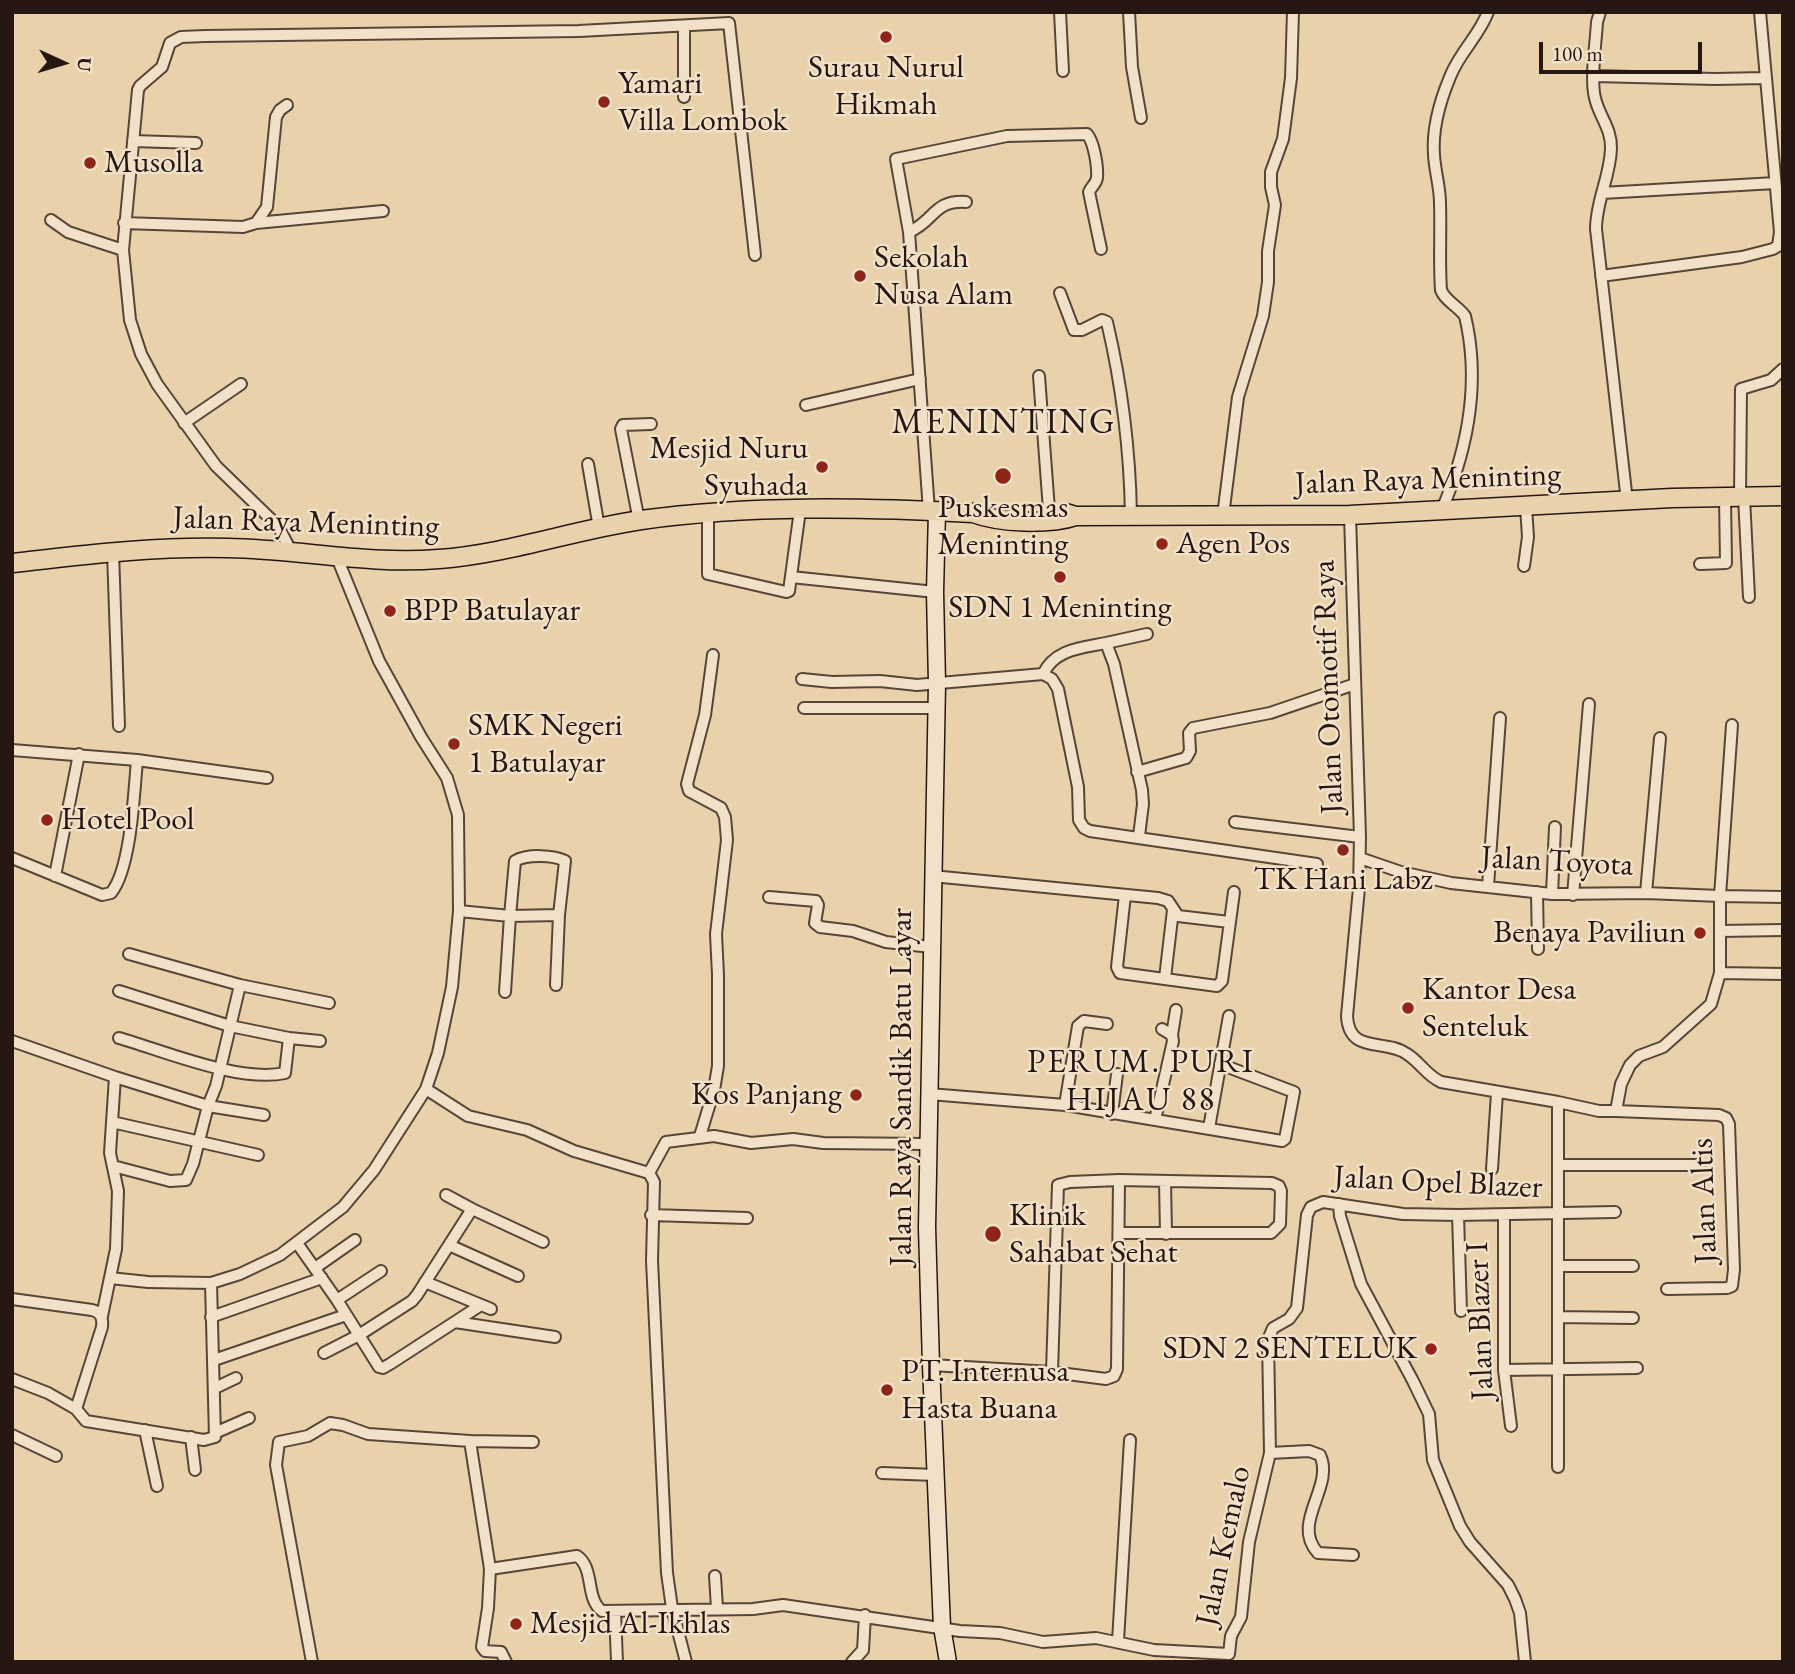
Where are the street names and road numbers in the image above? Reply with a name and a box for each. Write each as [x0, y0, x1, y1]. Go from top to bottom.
street label: Jalan Raya Meninting [1294, 456, 1562, 504]
street label: Jalan Raya Meninting [172, 499, 440, 547]
street label: Jalan Otomotif Raya [1305, 559, 1353, 815]
street label: Jalan Toyota [1480, 839, 1634, 885]
street label: Jalan Raya Sandik Batu Layar [883, 908, 921, 1266]
street label: Jalan Altis [1684, 1138, 1726, 1264]
street label: Jalan Opel Blazer [1333, 1158, 1543, 1208]
street label: Jalan Blazer I [1459, 1241, 1503, 1401]
street label: Jalan Kemalo [1188, 1462, 1260, 1630]

